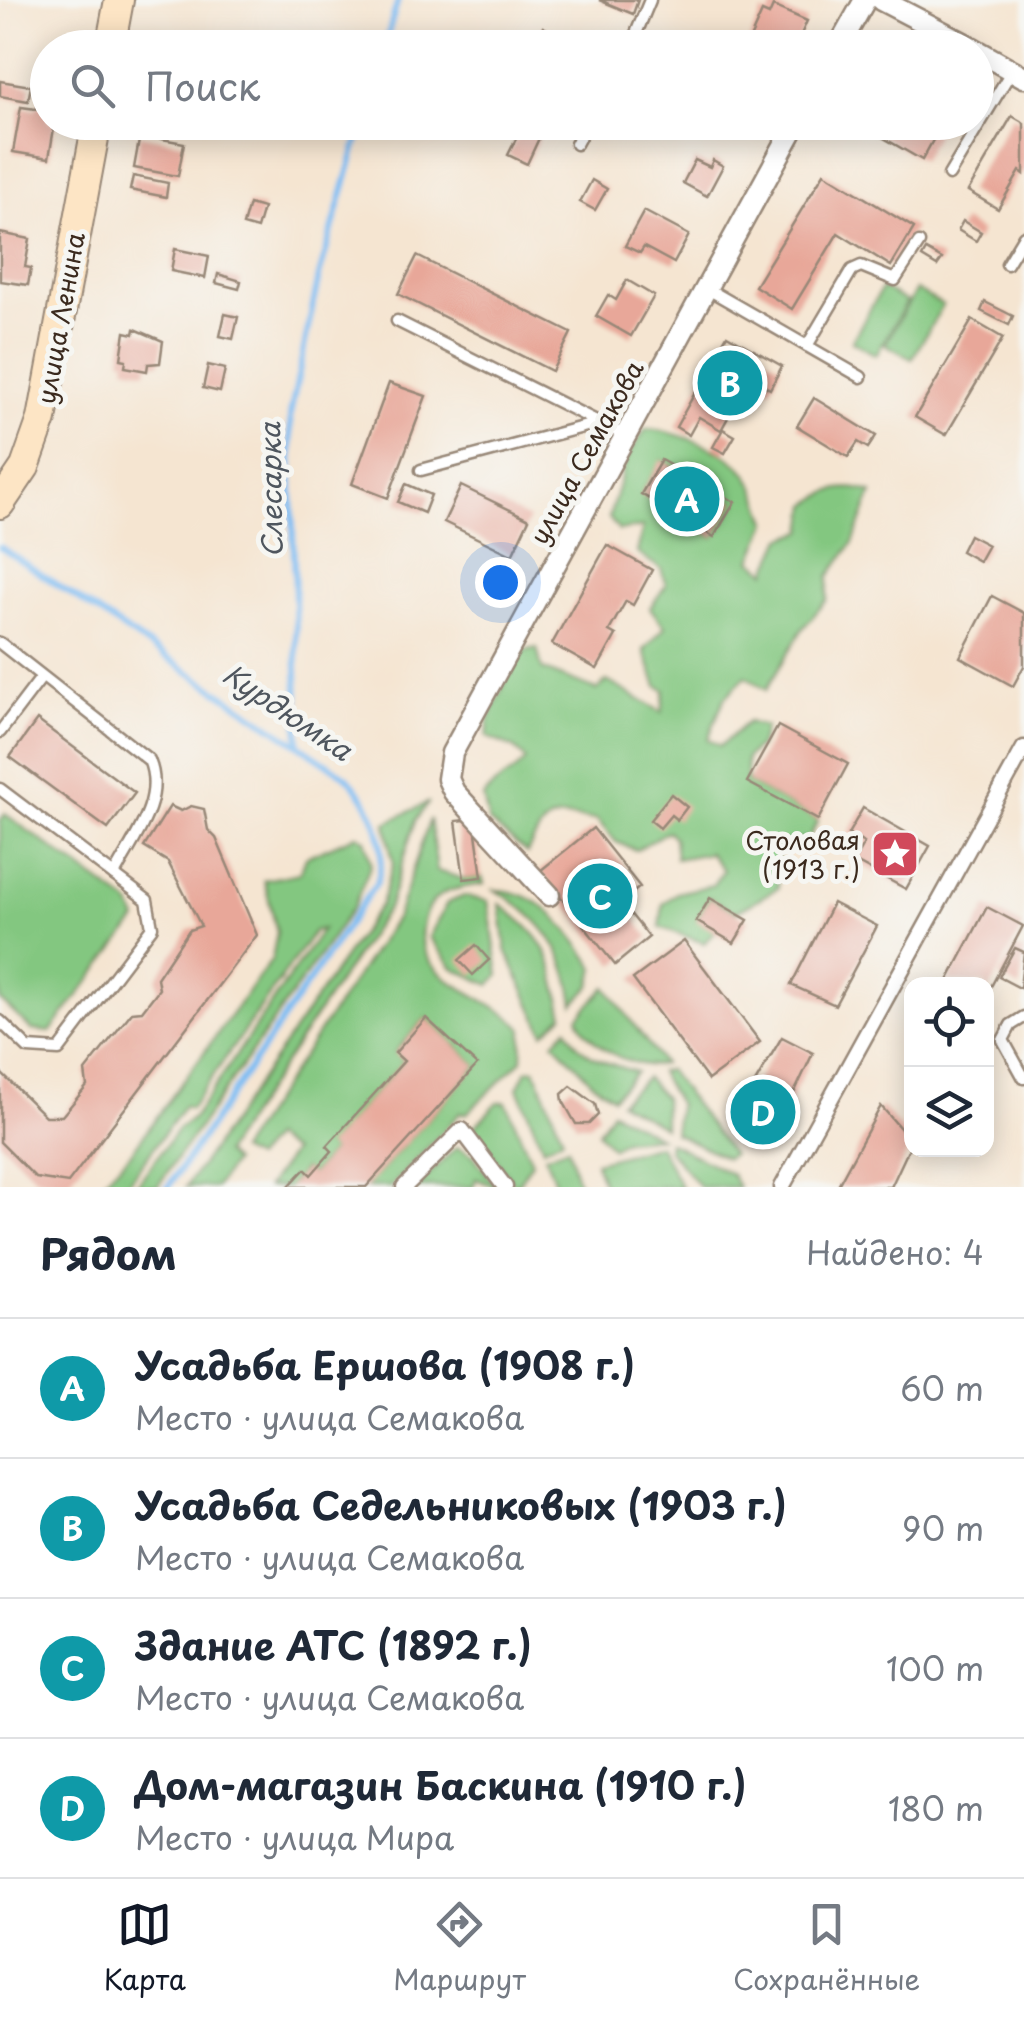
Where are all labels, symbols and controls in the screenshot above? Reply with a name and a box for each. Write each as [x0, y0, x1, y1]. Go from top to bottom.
search box [30, 30, 994, 140]
text: Поиск [145, 57, 260, 114]
icon: search [65, 58, 120, 113]
street label: улица Ленина [26, 229, 94, 407]
pin: B [698, 346, 762, 420]
street label: улица Семакова [520, 353, 653, 551]
water label: Слесарка [247, 421, 293, 558]
pin: A [654, 462, 720, 536]
your location [475, 557, 526, 608]
water label: Курдюмка [215, 652, 363, 771]
place label: Столовая (1913 г.) [745, 821, 860, 888]
place icon: Столовая (1913 г.) [869, 828, 921, 880]
pin: C [568, 858, 632, 934]
map controls [904, 977, 994, 1157]
button: locate [904, 977, 994, 1067]
button: layers [904, 1067, 994, 1157]
pin: D [730, 1074, 796, 1150]
text: Рядом [40, 1221, 177, 1284]
text: Найдено: 4 [806, 1228, 984, 1276]
text: Усадьба Ершова (1908 г.) [135, 1336, 635, 1393]
text: A [60, 1364, 85, 1412]
text: 60 m [900, 1364, 984, 1412]
text: Место · улица Семакова [135, 1393, 524, 1441]
text: Усадьба Седельниковых (1903 г.) [135, 1476, 787, 1533]
text: B [62, 1504, 83, 1552]
text: 90 m [902, 1504, 984, 1552]
text: Место · улица Семакова [135, 1533, 524, 1581]
text: Здание АТС (1892 г.) [135, 1616, 532, 1673]
text: C [60, 1644, 85, 1692]
text: 100 m [886, 1644, 984, 1692]
text: Место · улица Семакова [135, 1673, 524, 1721]
text: Дом-магазин Баскина (1910 г.) [135, 1756, 747, 1813]
text: D [60, 1784, 85, 1832]
text: 180 m [888, 1784, 984, 1832]
text: Место · улица Мира [135, 1813, 454, 1861]
tab: Карта [104, 1897, 186, 2000]
tab: Маршрут [393, 1897, 526, 2000]
tab: Сохранённые [733, 1897, 920, 2000]

